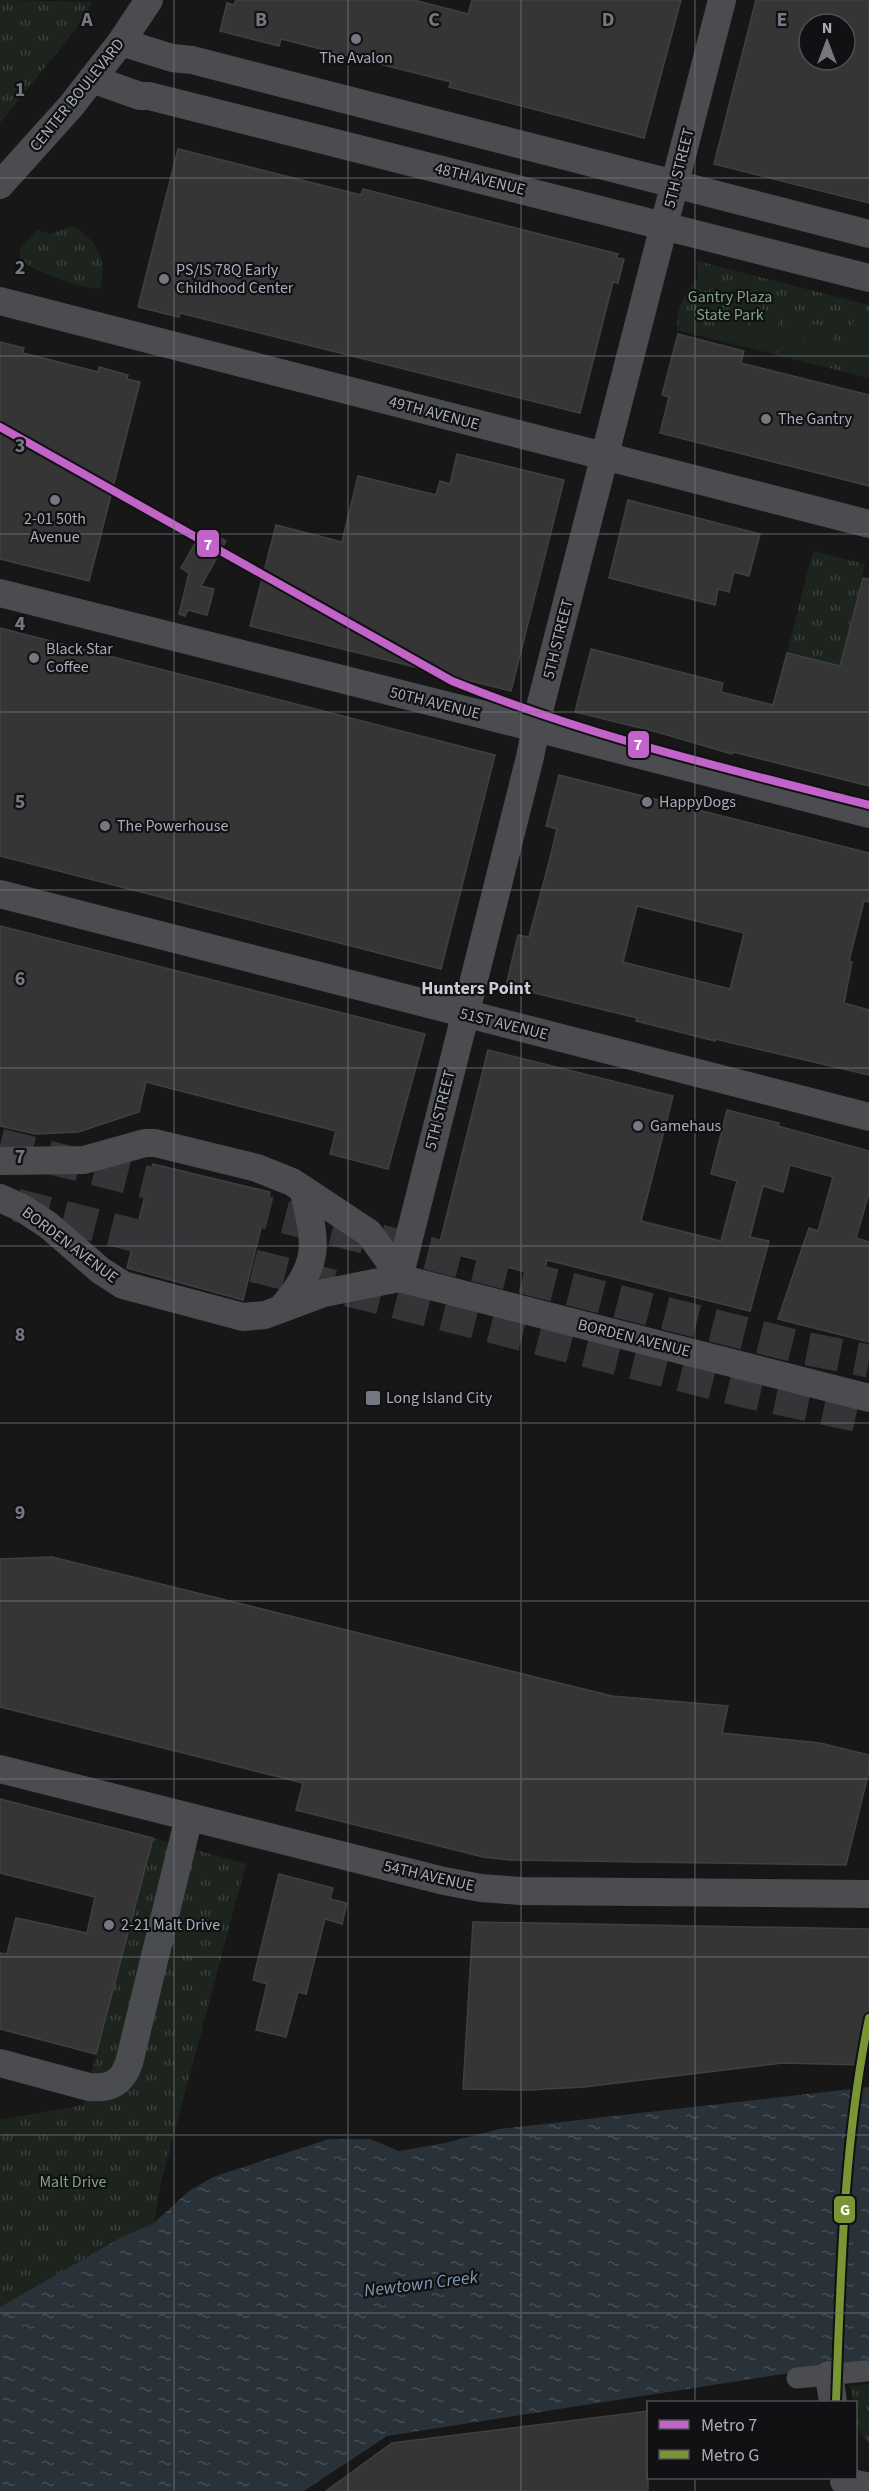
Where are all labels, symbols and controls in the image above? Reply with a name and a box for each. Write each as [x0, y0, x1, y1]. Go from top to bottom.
text: A [80, 6, 93, 34]
text: B [255, 6, 267, 34]
text: C [428, 6, 440, 34]
text: D [602, 6, 614, 34]
text: E [777, 6, 787, 34]
north arrow [797, 12, 857, 72]
text: N [822, 17, 832, 39]
marker: The Avalon [349, 32, 363, 46]
street label: CENTER BOULEVARD [25, 34, 130, 156]
place label: The Avalon [319, 47, 393, 69]
text: 1 [15, 76, 25, 104]
street label: 5TH STREET [658, 125, 700, 210]
street label: 48TH AVENUE [433, 157, 527, 201]
text: 2 [15, 254, 25, 282]
place label: PS/IS 78Q Early Childhood Center [176, 259, 294, 299]
marker: PS/IS 78Q Early Childhood Center [157, 272, 171, 286]
park label: Gantry Plaza State Park [688, 286, 772, 326]
street label: 49TH AVENUE [387, 390, 481, 436]
place label: The Gantry [778, 408, 852, 430]
marker: The Gantry [759, 412, 773, 426]
text: 3 [15, 432, 25, 460]
marker: 2-01 50th Avenue [48, 493, 62, 507]
place label: 2-01 50th Avenue [24, 508, 86, 548]
line badge: 7 [196, 529, 220, 558]
text: 7 [204, 534, 212, 556]
street label: 5TH STREET [537, 596, 579, 681]
text: 4 [15, 610, 26, 638]
place label: Black Star Coffee [46, 638, 113, 678]
marker: Black Star Coffee [27, 651, 41, 665]
street label: 50TH AVENUE [388, 681, 482, 725]
line badge: 7 [627, 730, 650, 759]
text: 7 [634, 734, 642, 756]
text: 5 [15, 788, 25, 816]
place label: HappyDogs [659, 791, 736, 813]
marker: HappyDogs [640, 795, 654, 809]
place label: The Powerhouse [117, 815, 228, 837]
marker: The Powerhouse [98, 819, 112, 833]
text: 6 [15, 965, 25, 993]
district label: Hunters Point [421, 976, 531, 1001]
street label: 51ST AVENUE [458, 1002, 550, 1046]
street label: 5TH STREET [419, 1067, 461, 1152]
place label: Gamehaus [650, 1115, 722, 1137]
marker: Gamehaus [631, 1119, 645, 1133]
text: 7 [15, 1143, 25, 1171]
street label: BORDEN AVENUE [17, 1202, 123, 1288]
street label: BORDEN AVENUE [575, 1313, 693, 1363]
text: 8 [15, 1321, 25, 1349]
place label: Long Island City [386, 1387, 493, 1409]
marker: Long Island City [364, 1389, 382, 1407]
text: 9 [15, 1499, 25, 1527]
street label: 54TH AVENUE [382, 1855, 476, 1897]
place label: 2-21 Malt Drive [121, 1914, 220, 1936]
marker: 2-21 Malt Drive [102, 1918, 116, 1932]
park label: Malt Drive [39, 2171, 107, 2193]
line badge: G [833, 2195, 856, 2224]
text: G [840, 2199, 850, 2221]
water label: Newtown Creek [363, 2265, 480, 2303]
legend [647, 2401, 857, 2479]
text: Metro 7 [701, 2413, 757, 2438]
text: Metro G [701, 2443, 759, 2468]

